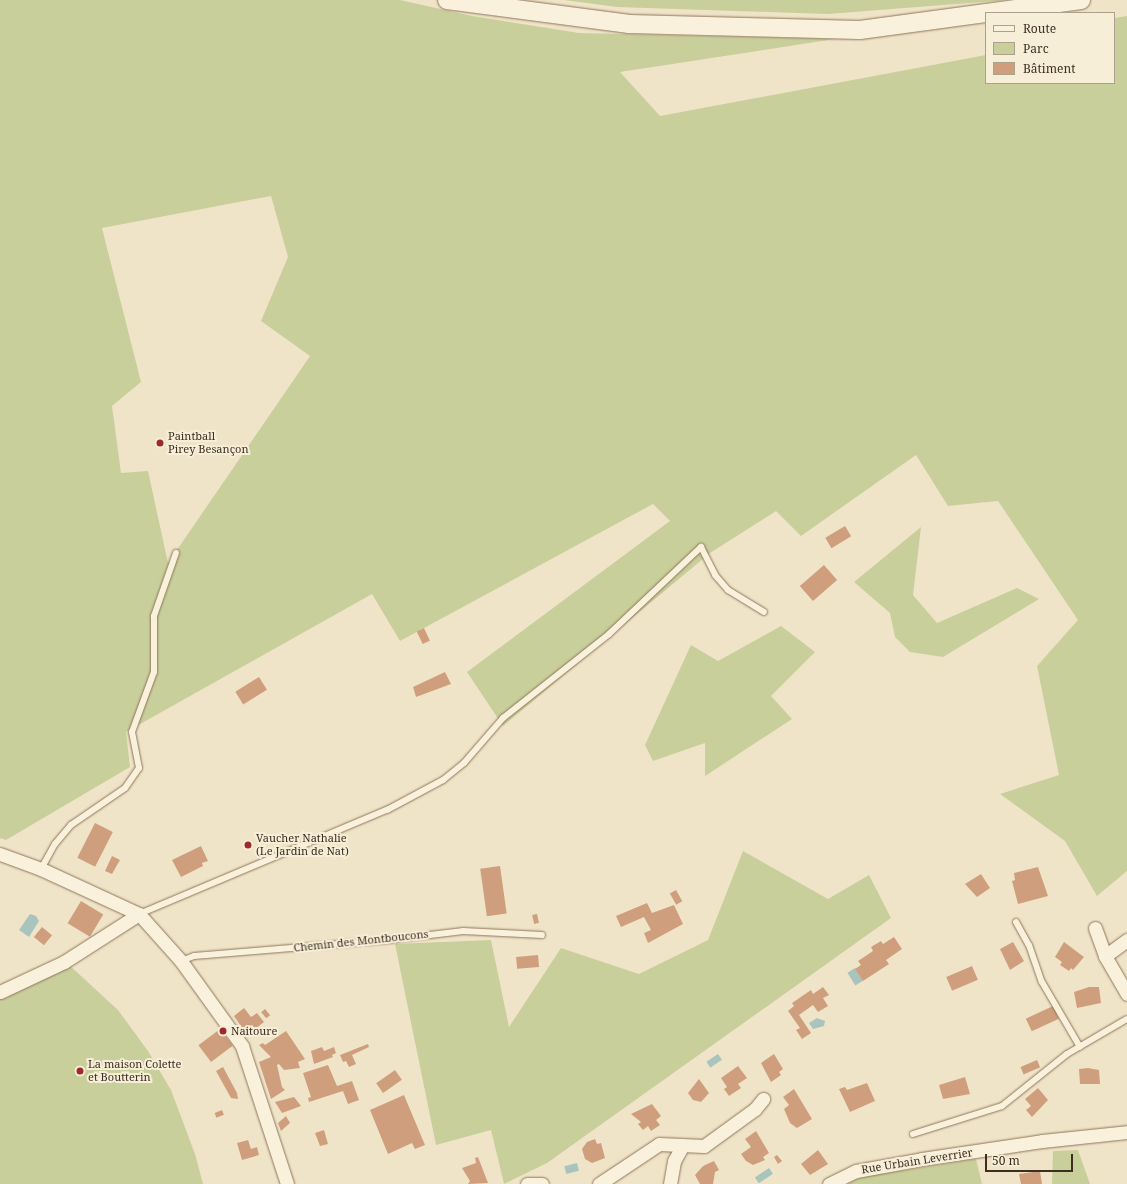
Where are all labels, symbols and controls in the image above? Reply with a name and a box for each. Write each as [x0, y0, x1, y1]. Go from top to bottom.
legend [985, 12, 1115, 84]
text: Route [1023, 20, 1056, 37]
text: Parc [1023, 40, 1049, 57]
text: Bâtiment [1023, 60, 1075, 77]
place label: Paintball Pirey Besançon [168, 430, 248, 456]
marker: Paintball Pirey Besançon [155, 438, 165, 448]
place label: Vaucher Nathalie (Le Jardin de Nat) [256, 832, 349, 858]
marker: Vaucher Nathalie (Le Jardin de Nat) [243, 840, 253, 850]
street label: Chemin des Montboucons [293, 927, 429, 955]
place label: Naitoure [231, 1024, 277, 1038]
marker: Naitoure [218, 1026, 228, 1036]
place label: La maison Colette et Boutterin [88, 1058, 181, 1084]
marker: La maison Colette et Boutterin [75, 1066, 85, 1076]
street label: Rue Urbain Leverrier [860, 1146, 974, 1176]
scale bar [987, 1146, 1075, 1172]
text: 50 m [992, 1152, 1020, 1169]

